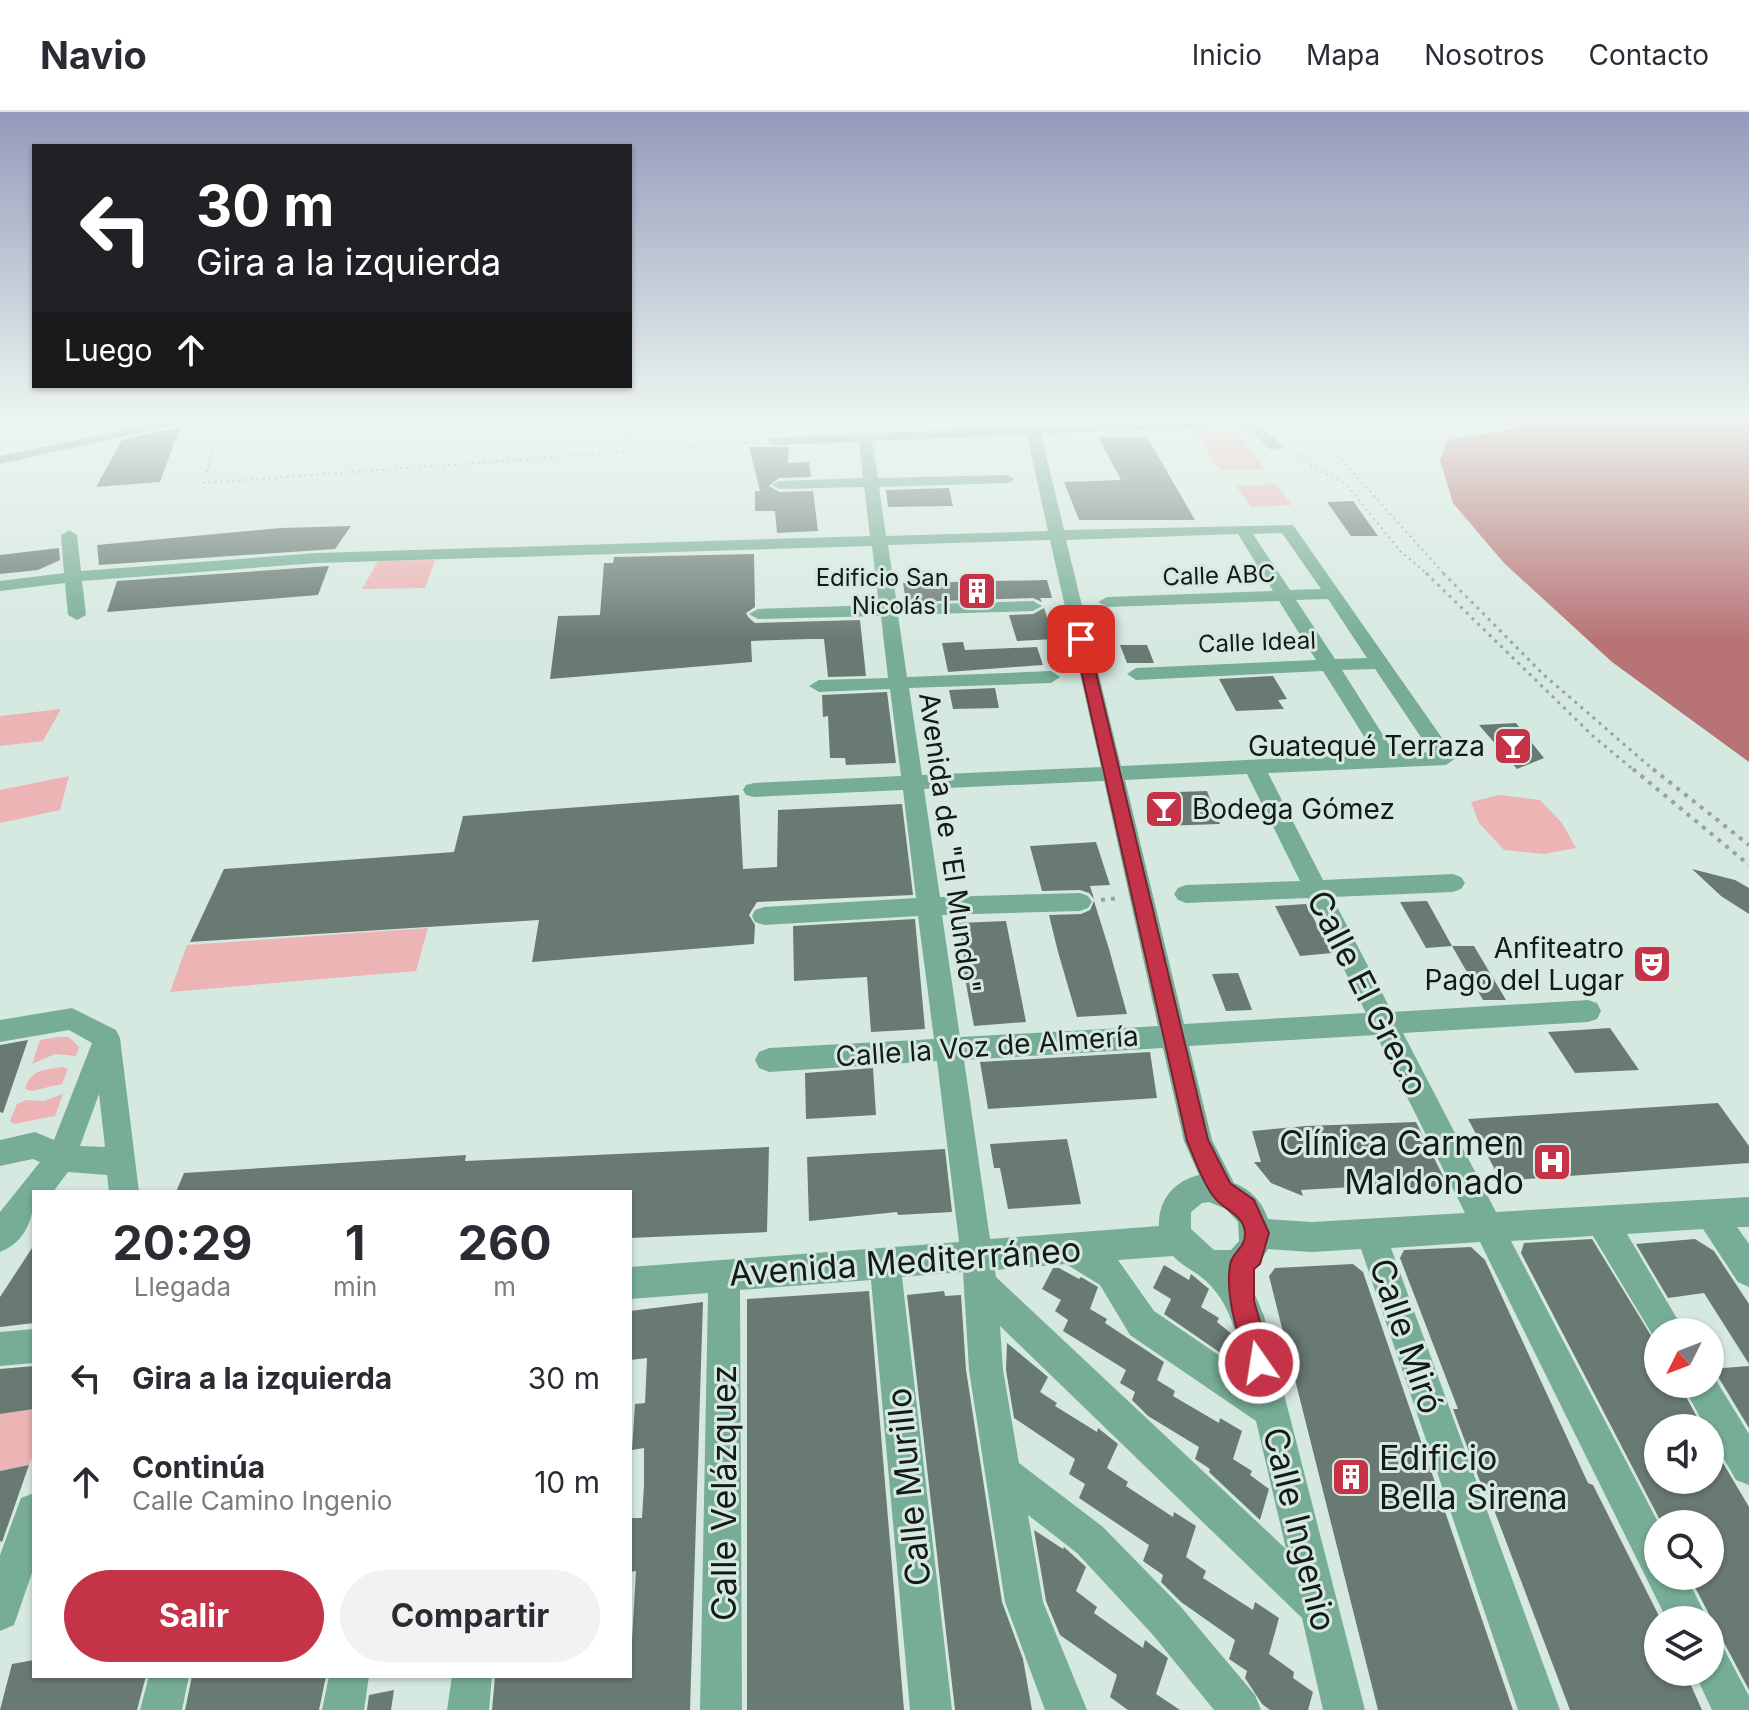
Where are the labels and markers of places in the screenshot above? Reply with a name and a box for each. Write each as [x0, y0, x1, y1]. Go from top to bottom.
place label: Edificio San Nicolás I [816, 563, 949, 620]
building icon: Edificio San Nicolás I [956, 570, 998, 612]
pin [1047, 605, 1115, 673]
bar icon: Guatequé Terraza [1492, 725, 1534, 767]
place label: Guatequé Terraza [1248, 729, 1485, 763]
bar icon: Bodega Gómez [1143, 788, 1185, 830]
place label: Bodega Gómez [1192, 792, 1395, 826]
place label: Anfiteatro Pago del Lugar [1425, 931, 1624, 997]
theatre icon: Anfiteatro Pago del Lugar [1631, 943, 1673, 985]
place label: Clínica Carmen Maldonado [1279, 1122, 1524, 1202]
hospital icon: Clínica Carmen Maldonado [1531, 1141, 1573, 1183]
place label: Edificio Bella Sirena [1379, 1437, 1567, 1517]
building icon: Edificio Bella Sirena [1330, 1456, 1372, 1498]

